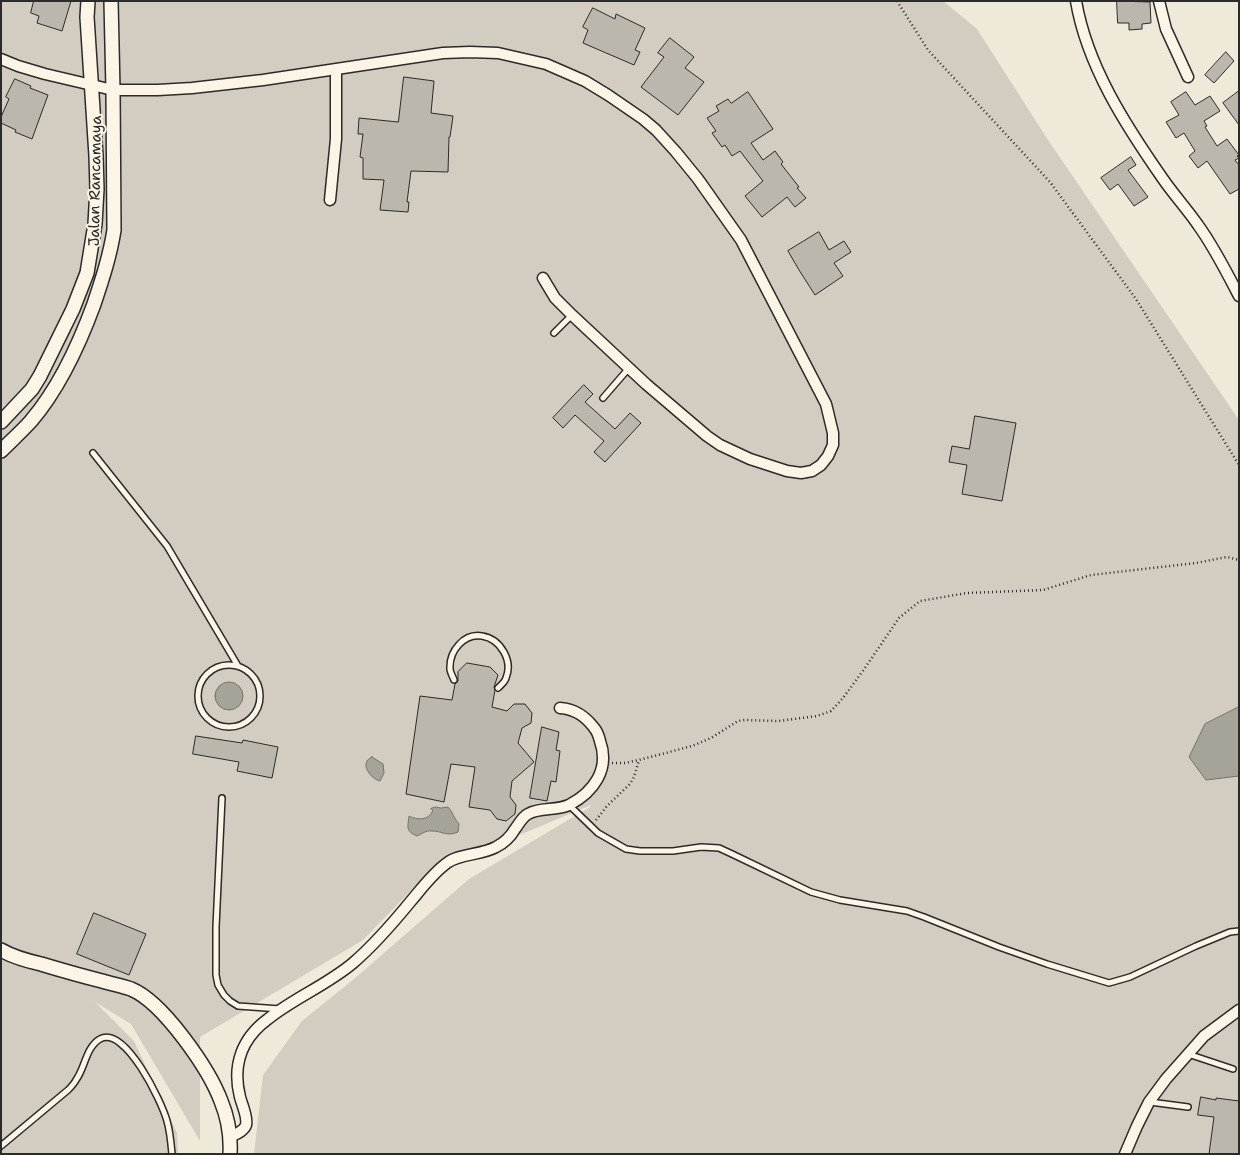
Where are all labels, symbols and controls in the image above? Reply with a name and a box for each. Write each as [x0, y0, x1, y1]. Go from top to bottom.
street label: Jalan Rancamaya [86, 115, 106, 247]

